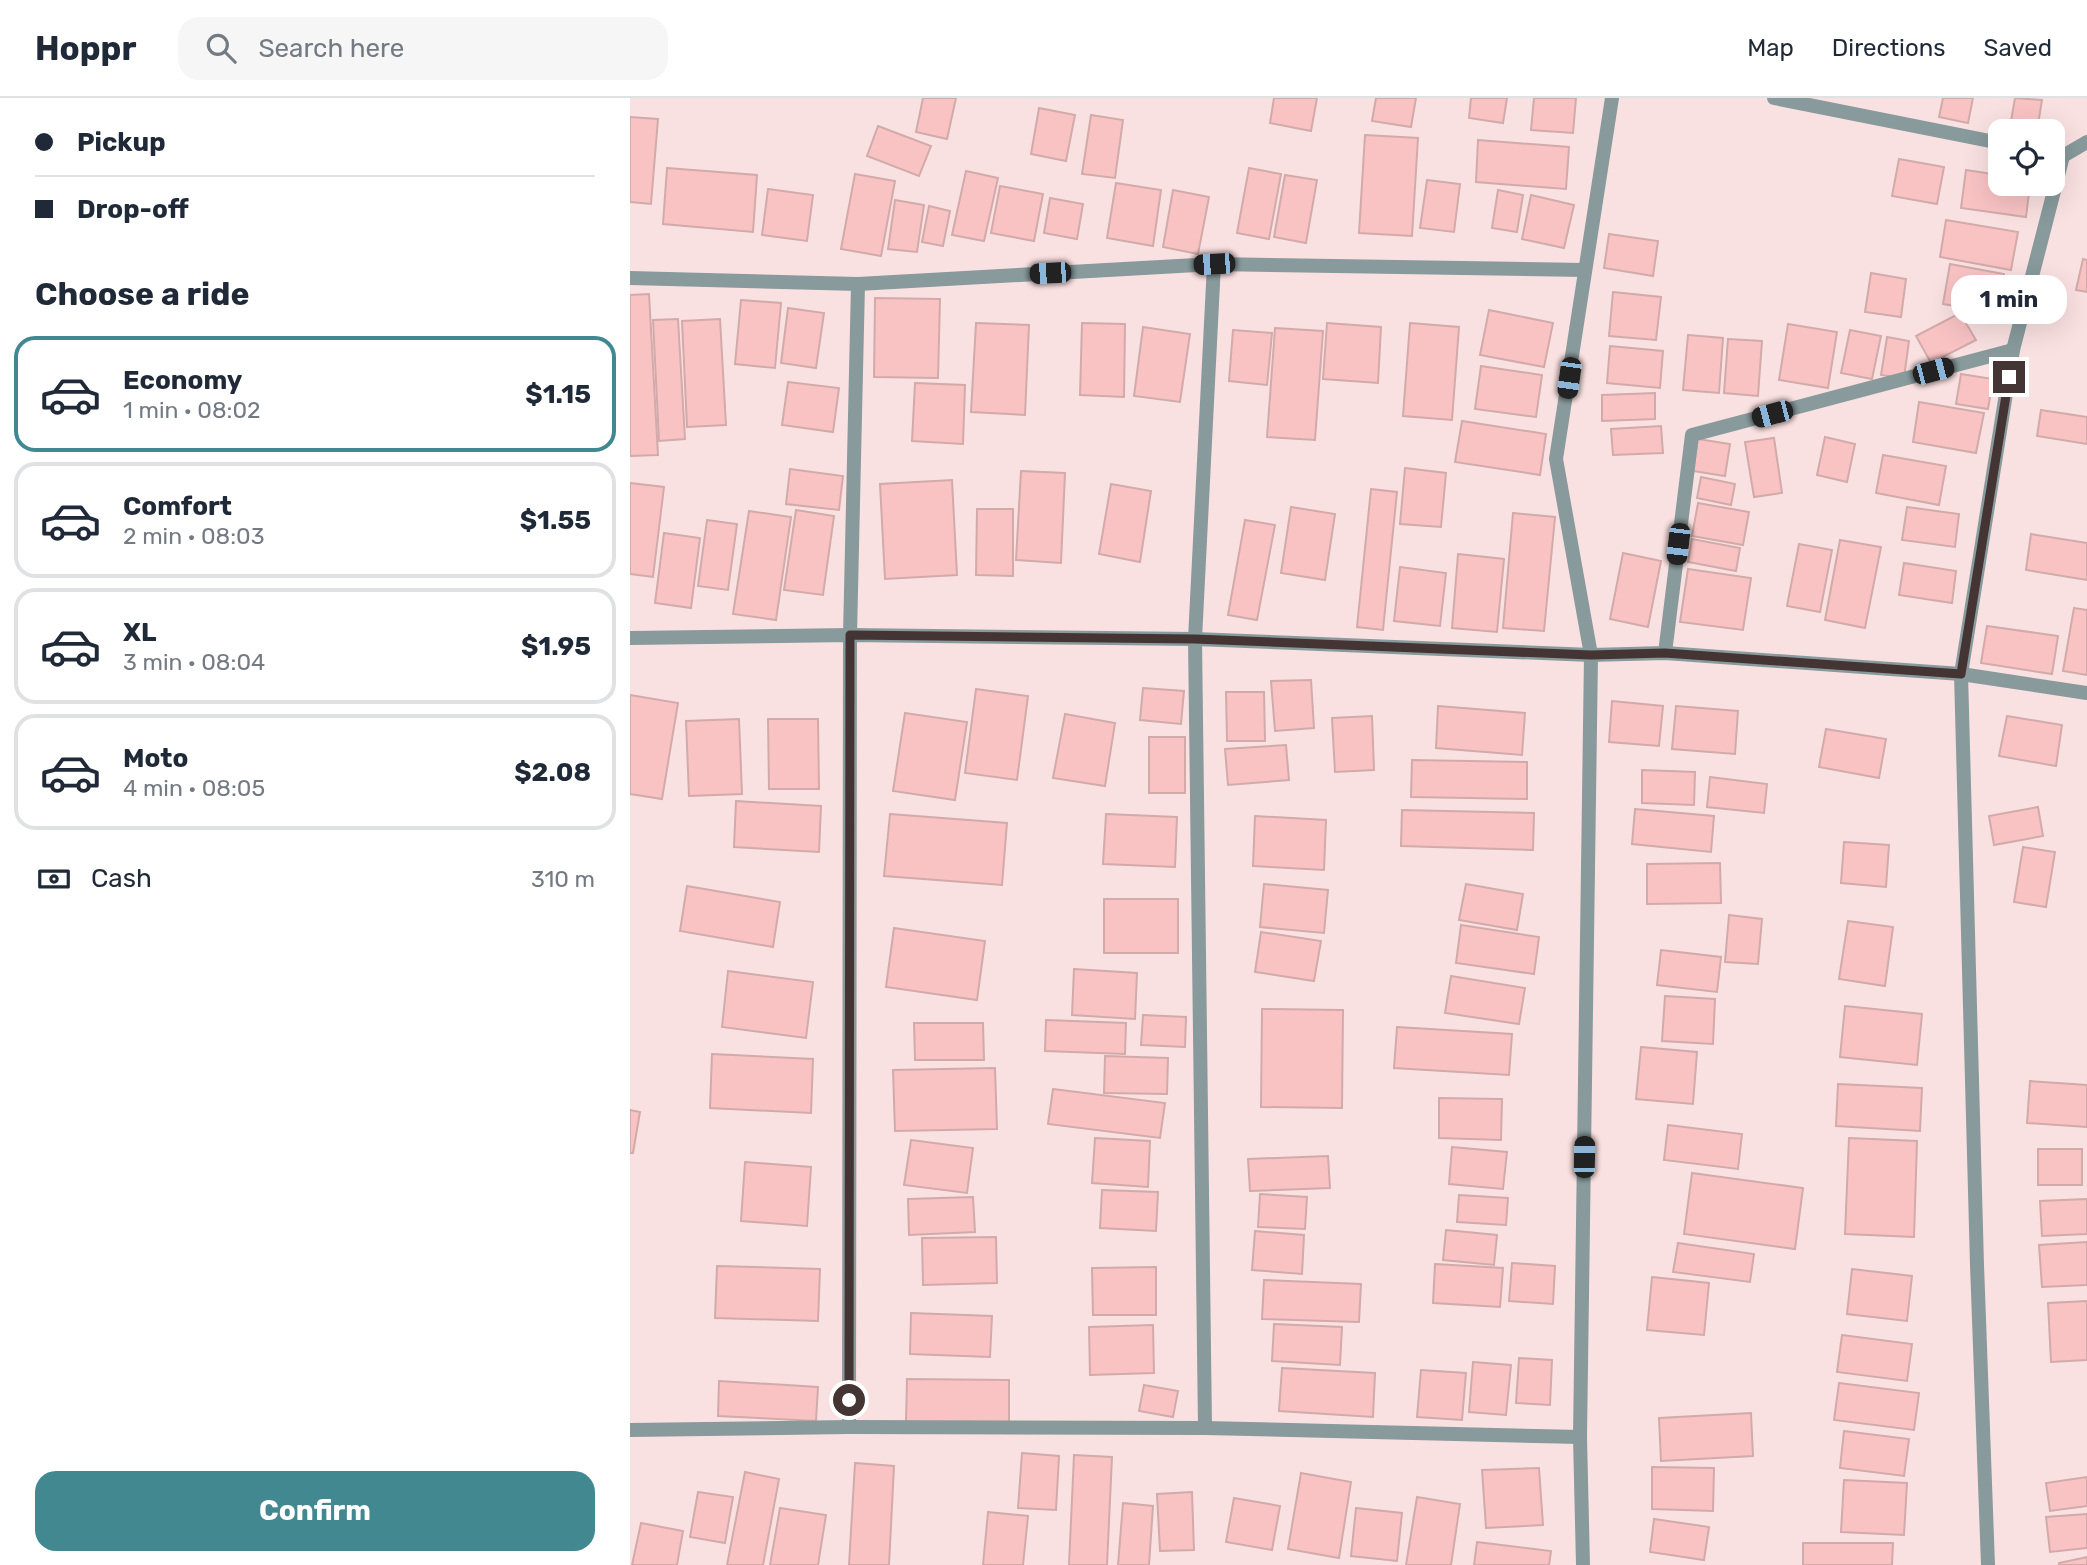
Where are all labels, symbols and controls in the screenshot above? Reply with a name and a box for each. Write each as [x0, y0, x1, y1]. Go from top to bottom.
search box [178, 17, 668, 80]
text: Hoppr [35, 29, 136, 68]
icon: search [202, 29, 240, 67]
text: Search here [258, 33, 404, 64]
text: Map [1747, 34, 1794, 62]
text: Directions [1832, 34, 1945, 62]
text: Saved [1983, 34, 2052, 62]
map controls [1988, 119, 2065, 196]
button: locate [1988, 119, 2065, 196]
text: Pickup [77, 127, 166, 158]
text: Drop-off [77, 194, 189, 225]
car [1193, 252, 1236, 276]
car [1029, 261, 1072, 285]
text: Choose a ride [35, 275, 249, 313]
callout: 1 min [1951, 275, 2067, 324]
text: 1 min [1980, 285, 2038, 313]
car [1910, 355, 1957, 387]
car [1556, 356, 1583, 400]
route end [1993, 361, 2025, 393]
icon: car [39, 363, 102, 426]
text: Economy [123, 365, 242, 396]
text: $1.15 [525, 379, 591, 410]
text: 1 min · 08:02 [123, 396, 261, 424]
car [1749, 398, 1796, 430]
icon: car [39, 489, 102, 552]
text: Comfort [123, 491, 232, 522]
text: $1.55 [520, 505, 591, 536]
text: 2 min · 08:03 [123, 522, 265, 550]
car [1666, 522, 1691, 566]
icon: car [39, 615, 102, 678]
text: XL [123, 617, 156, 648]
text: $1.95 [521, 631, 591, 662]
text: 3 min · 08:04 [123, 648, 265, 676]
icon: car [39, 741, 102, 804]
text: Moto [123, 743, 188, 774]
text: $2.08 [514, 757, 591, 788]
text: 4 min · 08:05 [123, 774, 265, 802]
icon: cash [35, 860, 73, 898]
text: Cash [91, 863, 152, 894]
text: 310 m [531, 865, 595, 893]
car [1574, 1136, 1595, 1178]
route start [833, 1384, 865, 1416]
button: Confirm [35, 1471, 595, 1551]

